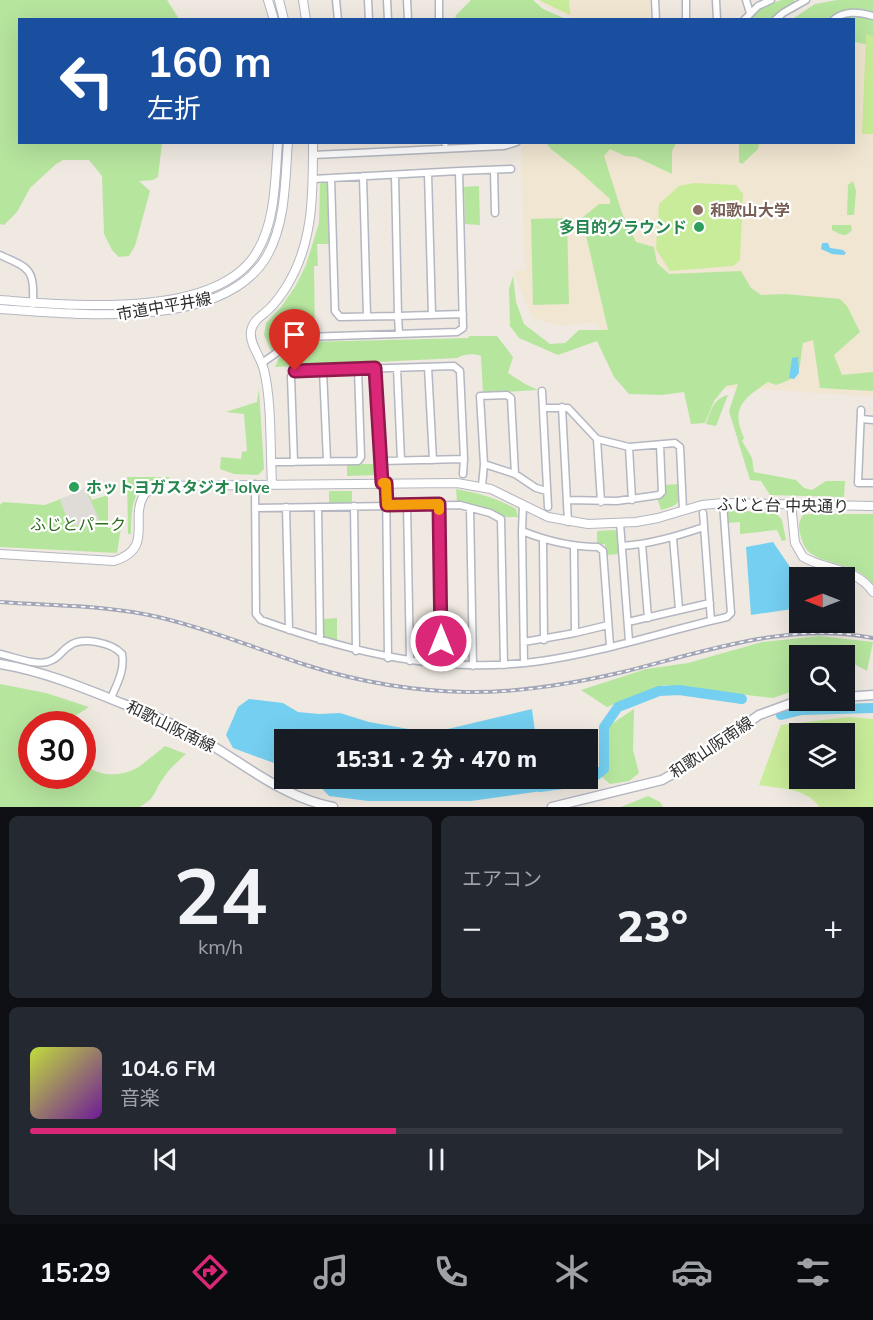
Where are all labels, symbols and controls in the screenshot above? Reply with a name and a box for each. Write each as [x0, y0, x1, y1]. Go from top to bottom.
text: 160 m [147, 35, 272, 88]
icon: left [48, 42, 126, 120]
text: 左折 [147, 91, 201, 125]
place label: 和歌山大学 [710, 200, 790, 220]
marker: 和歌山大学 [691, 203, 705, 217]
place label: 多目的グラウンド [559, 217, 687, 237]
marker: 多目的グラウンド [692, 220, 706, 234]
street label: 市道中平井線 [115, 288, 213, 324]
pin [269, 309, 320, 371]
icon: arrive [278, 318, 311, 351]
place label: ホットヨガスタジオ loIve [86, 477, 270, 497]
marker: ホットヨガスタジオ loIve [67, 480, 81, 494]
street label: ふじと台 中央通り [717, 494, 849, 516]
park label: ふじとパーク [30, 514, 126, 534]
north arrow [789, 567, 855, 633]
map controls [789, 567, 855, 789]
position arrow [409, 609, 473, 673]
button: search [789, 645, 855, 711]
street label: 和歌山阪南線 [123, 696, 219, 756]
speed limit sign: 30 [18, 711, 96, 789]
street label: 和歌山阪南線 [666, 712, 756, 782]
button: layers [789, 723, 855, 789]
text: 15:31 · 2 分 · 470 m [335, 745, 537, 773]
text: 24 [174, 846, 267, 944]
text: エアコン [462, 866, 542, 891]
text: 23° [617, 897, 688, 953]
text: − [462, 906, 482, 947]
text: + [823, 906, 843, 947]
text: km/h [198, 934, 243, 959]
text: 104.6 FM [120, 1054, 216, 1082]
text: 音楽 [120, 1085, 160, 1110]
icon: previous [149, 1143, 182, 1176]
icon: pause [420, 1143, 453, 1176]
icon: next [691, 1143, 724, 1176]
icon: directions [189, 1251, 231, 1293]
icon: music [310, 1251, 352, 1293]
icon: phone [430, 1251, 472, 1293]
icon: climate [551, 1251, 593, 1293]
icon: car [671, 1251, 713, 1293]
icon: filters [792, 1251, 834, 1293]
text: 15:29 [39, 1255, 111, 1289]

